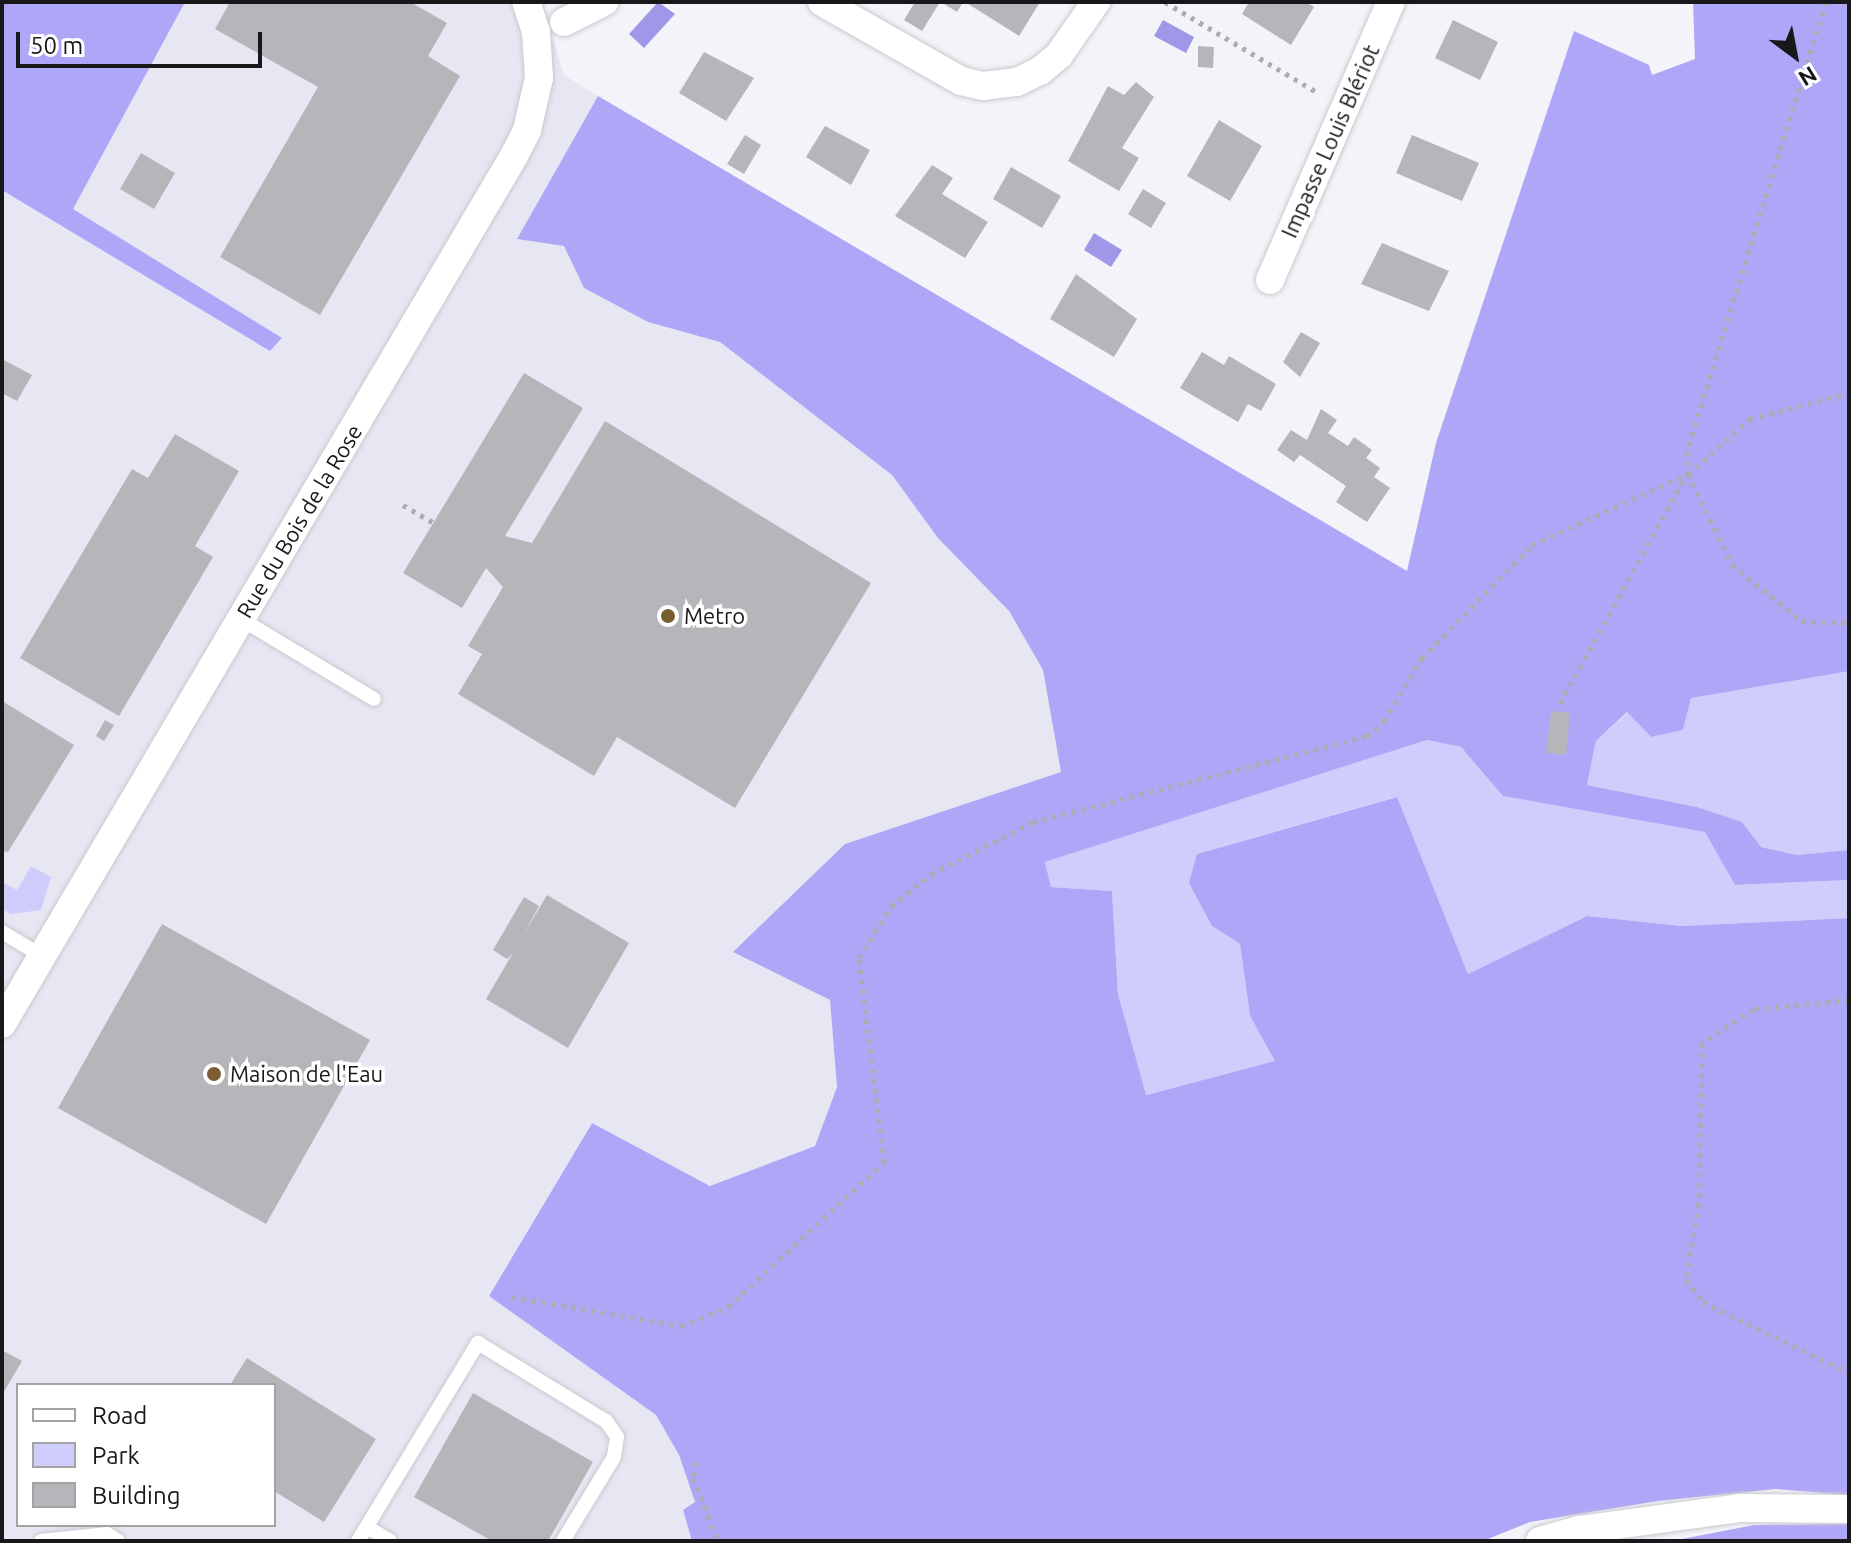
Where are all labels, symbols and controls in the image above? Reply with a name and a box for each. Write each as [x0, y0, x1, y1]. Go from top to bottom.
scale bar [20, 16, 266, 66]
north arrow [1755, 16, 1835, 96]
text: 50 m [30, 32, 83, 59]
street label: Impasse Louis Blériot [1275, 40, 1385, 242]
text: N [1794, 62, 1822, 92]
street label: Rue du Bois de la Rose [231, 419, 367, 623]
place label: Metro [684, 603, 745, 629]
marker: Metro [659, 607, 677, 625]
place label: Maison de l'Eau [230, 1061, 383, 1087]
marker: Maison de l'Eau [205, 1065, 223, 1083]
legend [16, 1383, 276, 1527]
text: Road [92, 1402, 147, 1429]
text: Park [92, 1442, 140, 1469]
text: Building [92, 1482, 180, 1509]

